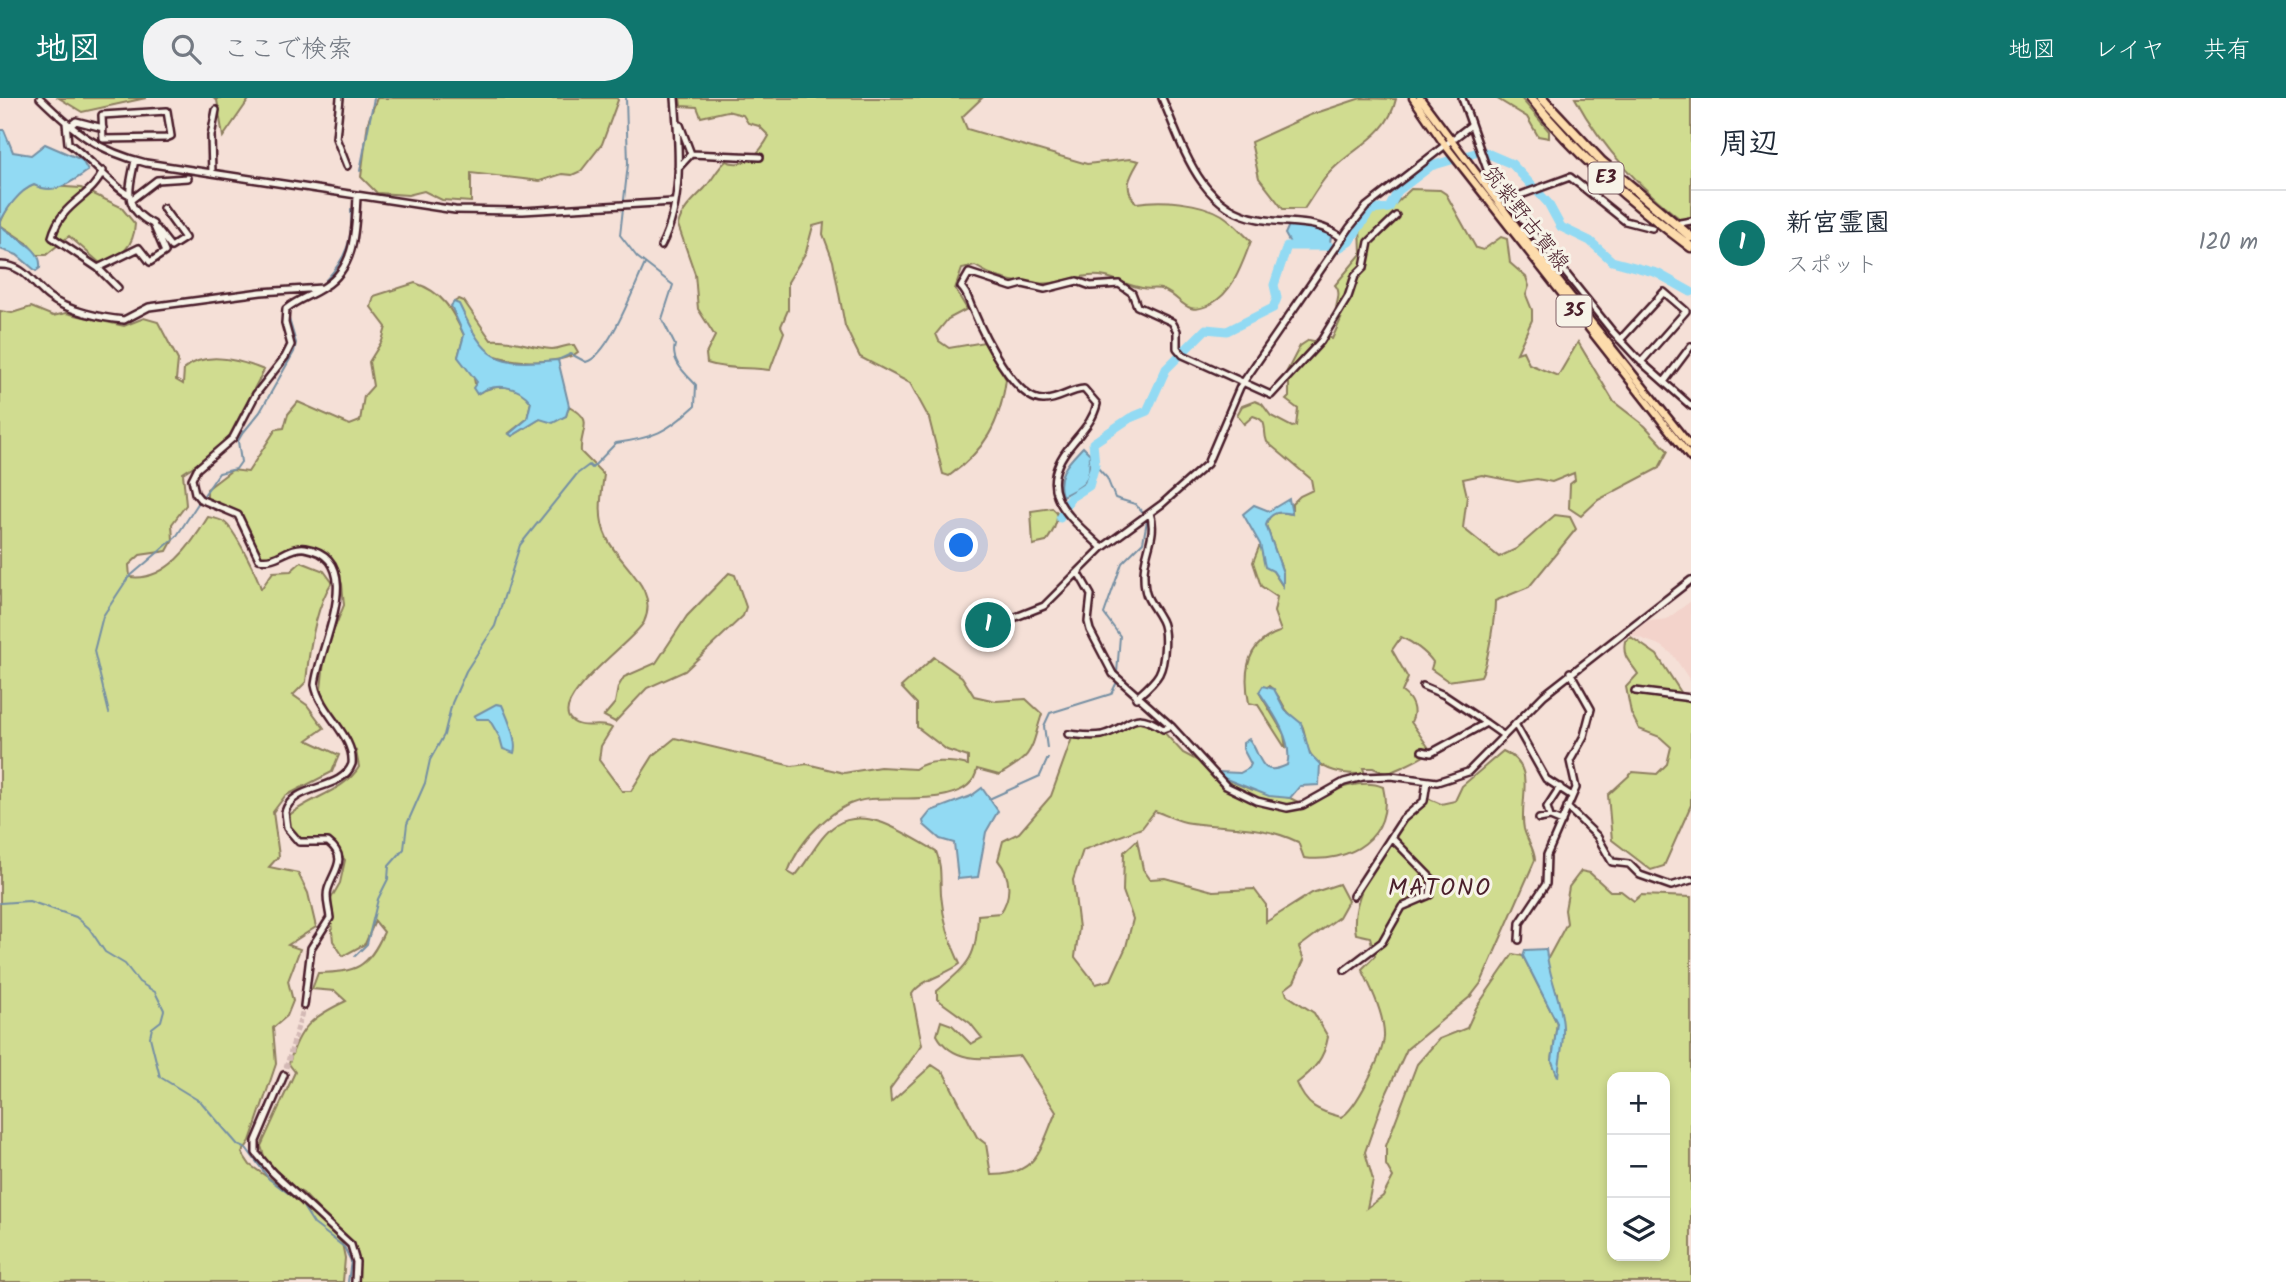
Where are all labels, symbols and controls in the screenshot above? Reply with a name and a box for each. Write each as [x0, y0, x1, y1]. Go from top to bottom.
search box [143, 18, 633, 81]
text: 地図 [35, 24, 101, 77]
text: ここで検索 [223, 29, 353, 71]
icon: search [167, 30, 205, 68]
text: 地図 [2008, 31, 2056, 70]
text: レイヤ [2094, 31, 2165, 70]
text: 共有 [2203, 31, 2251, 70]
text: 周辺 [1719, 121, 1779, 169]
street label: 筑紫野古賀線 [1473, 159, 1577, 279]
road number: E3 [1588, 162, 1624, 194]
text: 新宮霊園 [1786, 203, 1890, 245]
text: 1 [1739, 225, 1745, 261]
text: 120 m [2198, 225, 2258, 261]
text: スポット [1786, 248, 1878, 284]
road number: 35 [1556, 295, 1592, 326]
your location [944, 528, 978, 562]
pin: 1 [965, 599, 1011, 651]
district label: MATONO [1388, 869, 1492, 908]
map controls [1607, 1072, 1670, 1261]
button: + [1607, 1072, 1670, 1135]
button: − [1607, 1135, 1670, 1198]
button: layers [1607, 1198, 1670, 1261]

